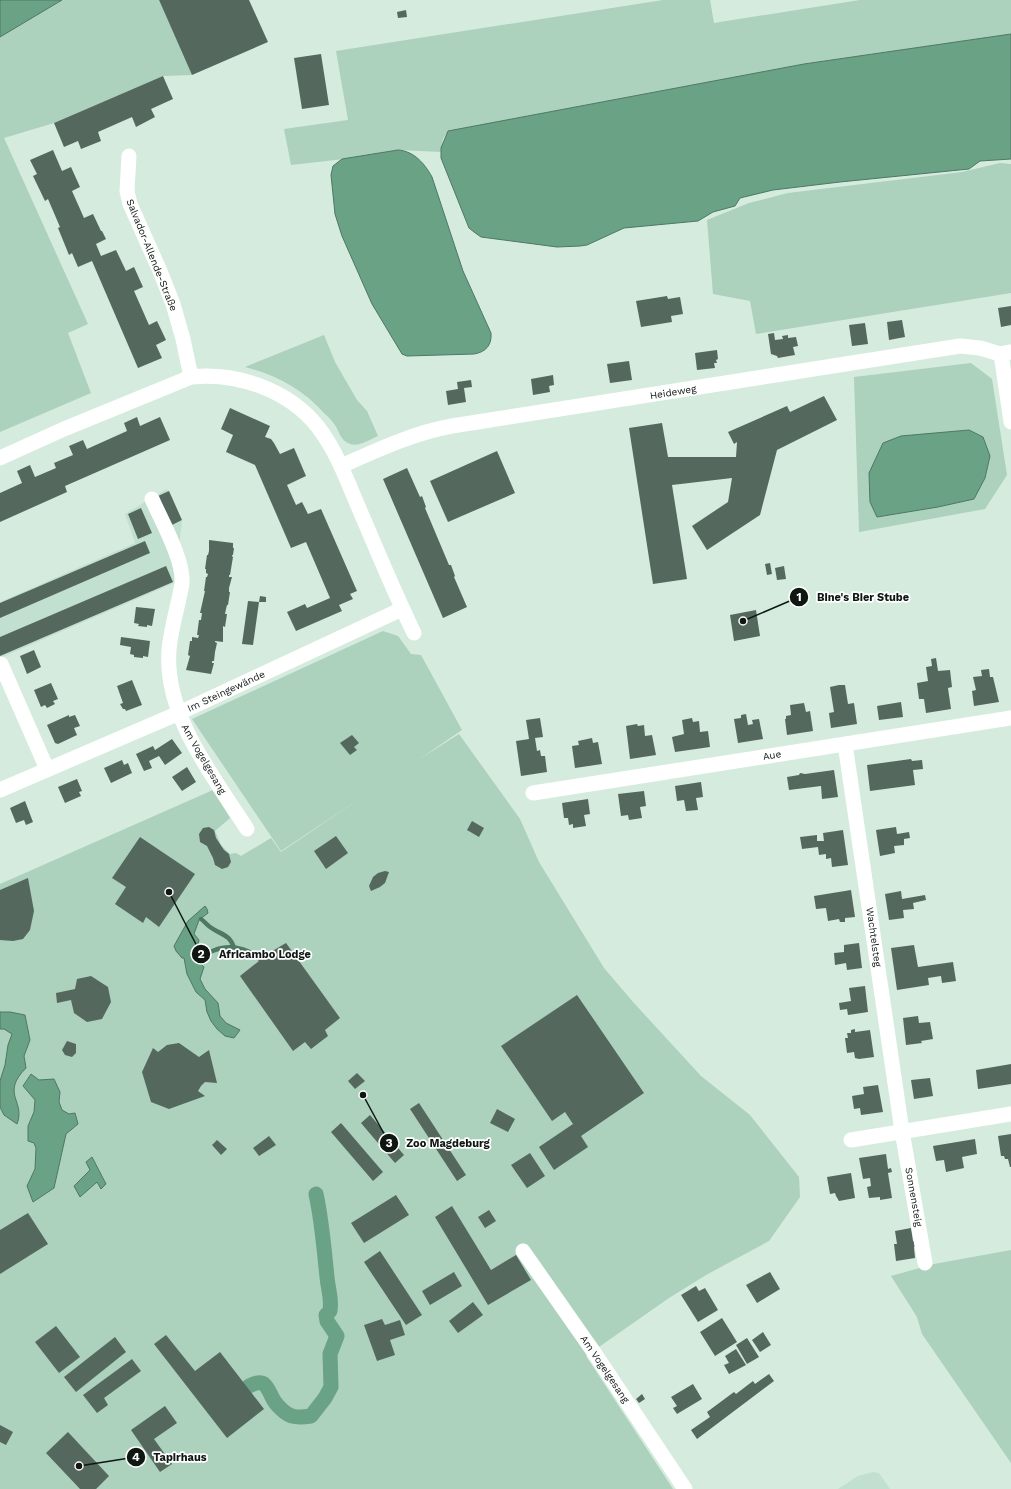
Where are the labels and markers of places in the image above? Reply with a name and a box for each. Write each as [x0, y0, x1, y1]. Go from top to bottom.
callout: Bine's Bier Stube [789, 586, 917, 609]
callout: Africambo Lodge [191, 942, 319, 965]
callout: Zoo Magdeburg [379, 1132, 498, 1155]
callout: Tapirhaus [126, 1445, 215, 1468]

